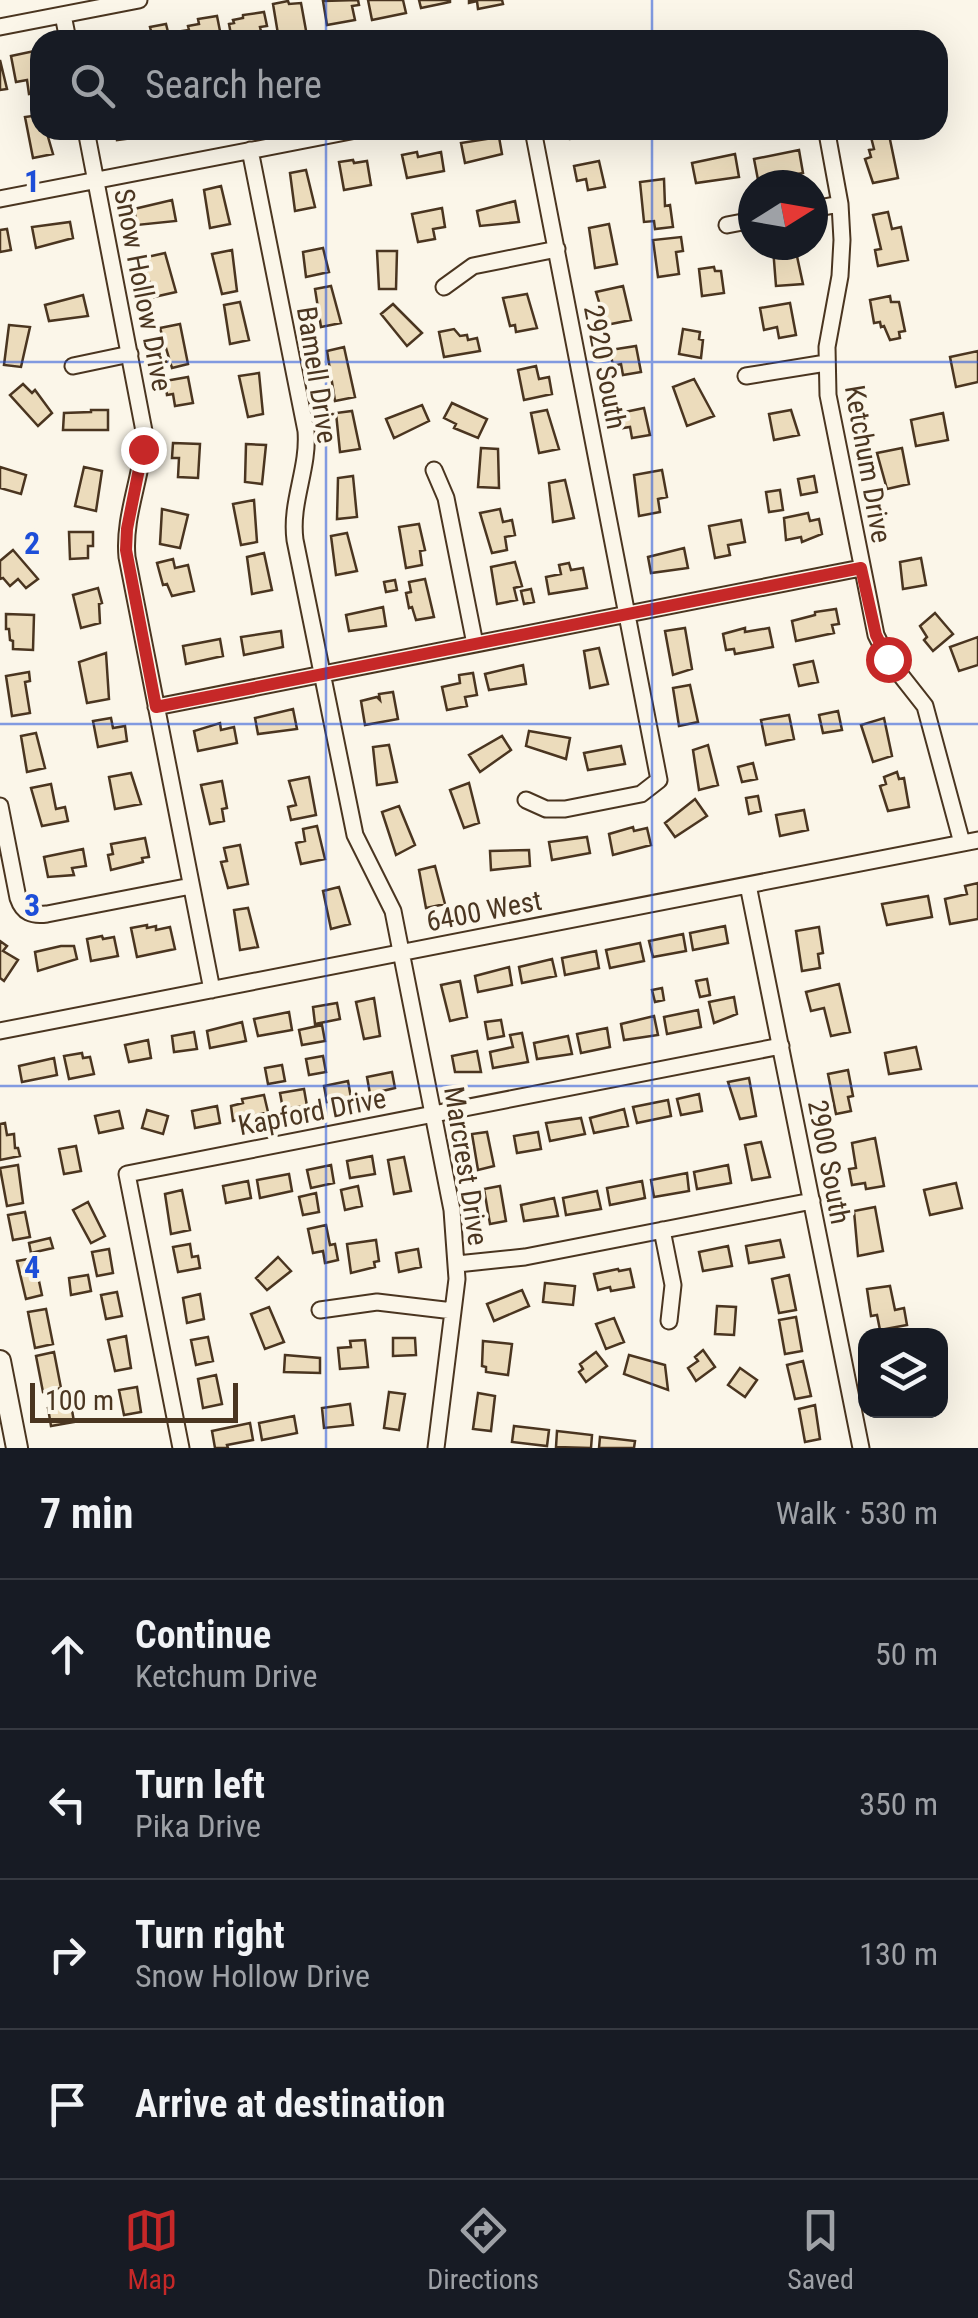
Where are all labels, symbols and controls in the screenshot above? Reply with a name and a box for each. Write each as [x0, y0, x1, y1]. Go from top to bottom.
search box [30, 30, 948, 140]
icon: search [65, 58, 120, 113]
text: Search here [145, 63, 322, 107]
text: 1 [24, 162, 40, 200]
north arrow [738, 170, 828, 260]
street label: Snow Hollow Drive [107, 186, 179, 394]
street label: 2920 South [577, 302, 633, 432]
street label: Bamell Drive [290, 304, 344, 446]
street label: Ketchum Drive [838, 383, 898, 545]
route end [121, 427, 167, 473]
text: 2 [24, 524, 40, 562]
route start [866, 637, 912, 683]
street label: 6400 West [424, 884, 544, 938]
text: 3 [24, 886, 40, 924]
street label: Kapford Drive [235, 1082, 389, 1142]
street label: Marcrest Drive [437, 1084, 495, 1248]
street label: 2900 South [801, 1097, 857, 1227]
text: 4 [24, 1248, 40, 1286]
map controls [858, 1328, 948, 1418]
button: layers [858, 1328, 948, 1418]
scale bar [30, 1378, 238, 1422]
text: 100 m [45, 1384, 114, 1417]
text: 7 min [40, 1489, 133, 1538]
text: Walk · 530 m [776, 1494, 938, 1532]
text: Continue [135, 1613, 271, 1657]
icon: ahead [40, 1627, 95, 1682]
text: 50 m [875, 1635, 938, 1673]
text: Ketchum Drive [135, 1657, 318, 1695]
text: Turn left [135, 1763, 265, 1807]
icon: left [40, 1777, 95, 1832]
text: 350 m [859, 1785, 938, 1823]
text: Pika Drive [135, 1807, 261, 1845]
text: Turn right [135, 1913, 285, 1957]
icon: right [40, 1927, 95, 1982]
text: 130 m [859, 1935, 938, 1973]
text: Snow Hollow Drive [135, 1957, 370, 1995]
icon: arrive [40, 2077, 95, 2132]
text: Arrive at destination [135, 2082, 445, 2126]
tab: Map [124, 2203, 179, 2296]
tab: Directions [427, 2203, 539, 2296]
tab: Saved [787, 2203, 854, 2296]

